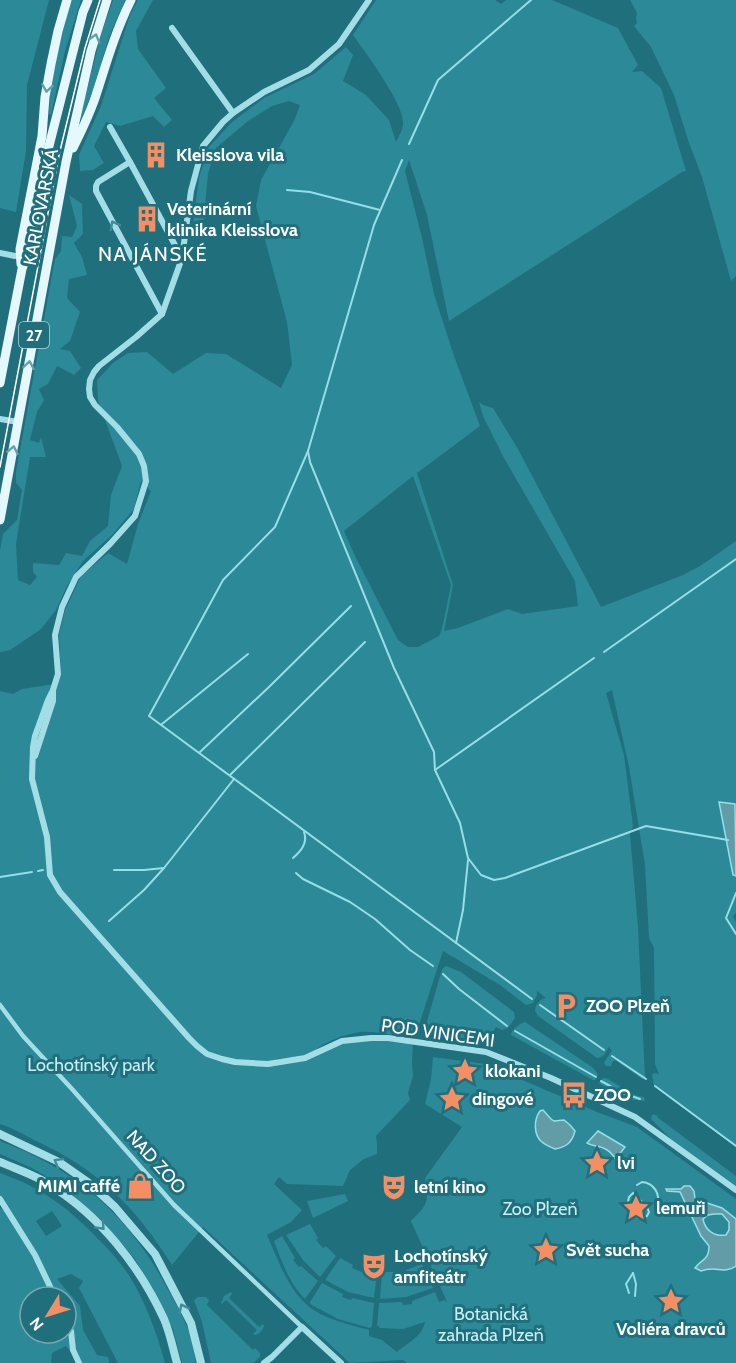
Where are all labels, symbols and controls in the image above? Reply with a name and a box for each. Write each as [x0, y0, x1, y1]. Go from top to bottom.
one-way arrow [88, 33, 100, 44]
one-way arrow [41, 84, 53, 93]
building icon: Kleisslova vila [141, 140, 171, 170]
place label: Kleisslova vila [176, 144, 284, 166]
street label: KARLOVARSKÁ [19, 147, 63, 267]
place label: Veterinární klinika Kleisslova [167, 198, 298, 241]
building icon: Veterinární klinika Kleisslova [132, 204, 162, 234]
one-way arrow [110, 221, 121, 231]
district label: NA JÁNSKÉ [98, 242, 208, 266]
road number: 27 [19, 322, 49, 348]
one-way arrow [22, 360, 35, 370]
one-way arrow [6, 446, 19, 456]
parking icon: ZOO Plzeň [551, 991, 581, 1021]
place label: ZOO Plzeň [586, 995, 670, 1017]
street label: POD VINICEMI [380, 1014, 496, 1052]
park label: Lochotínský park [27, 1054, 156, 1076]
place icon: klokani [450, 1056, 480, 1086]
place label: klokani [485, 1060, 541, 1082]
bus stop icon: ZOO [559, 1080, 589, 1110]
place icon: dingové [437, 1084, 467, 1114]
place label: ZOO [594, 1084, 631, 1106]
place label: dingové [472, 1088, 534, 1110]
street label: NAD ZOO [122, 1126, 190, 1199]
place icon: lvi [582, 1148, 612, 1178]
place label: lvi [617, 1152, 635, 1174]
one-way arrow [54, 1158, 64, 1169]
shop icon: MIMI caffé [125, 1171, 155, 1201]
theatre icon: letní kino [379, 1172, 409, 1202]
place label: MIMI caffé [38, 1175, 120, 1197]
place label: letní kino [414, 1176, 486, 1198]
place icon: lemuři [621, 1193, 651, 1223]
place label: lemuři [656, 1197, 706, 1219]
park label: Zoo Plzeň [502, 1198, 578, 1220]
one-way arrow [94, 1220, 105, 1230]
place icon: Svět sucha [531, 1235, 561, 1265]
place label: Svět sucha [566, 1239, 649, 1261]
place label: Lochotínský amfiteátr [394, 1245, 488, 1288]
theatre icon: Lochotínský amfiteátr [359, 1251, 389, 1281]
north arrow [18, 1285, 78, 1345]
place icon: Voliéra dravců [656, 1286, 686, 1316]
one-way arrow [179, 1303, 190, 1314]
park label: Botanická zahrada Plzeň [438, 1303, 544, 1346]
text: N [26, 1314, 48, 1334]
place label: Voliéra dravců [616, 1318, 726, 1340]

